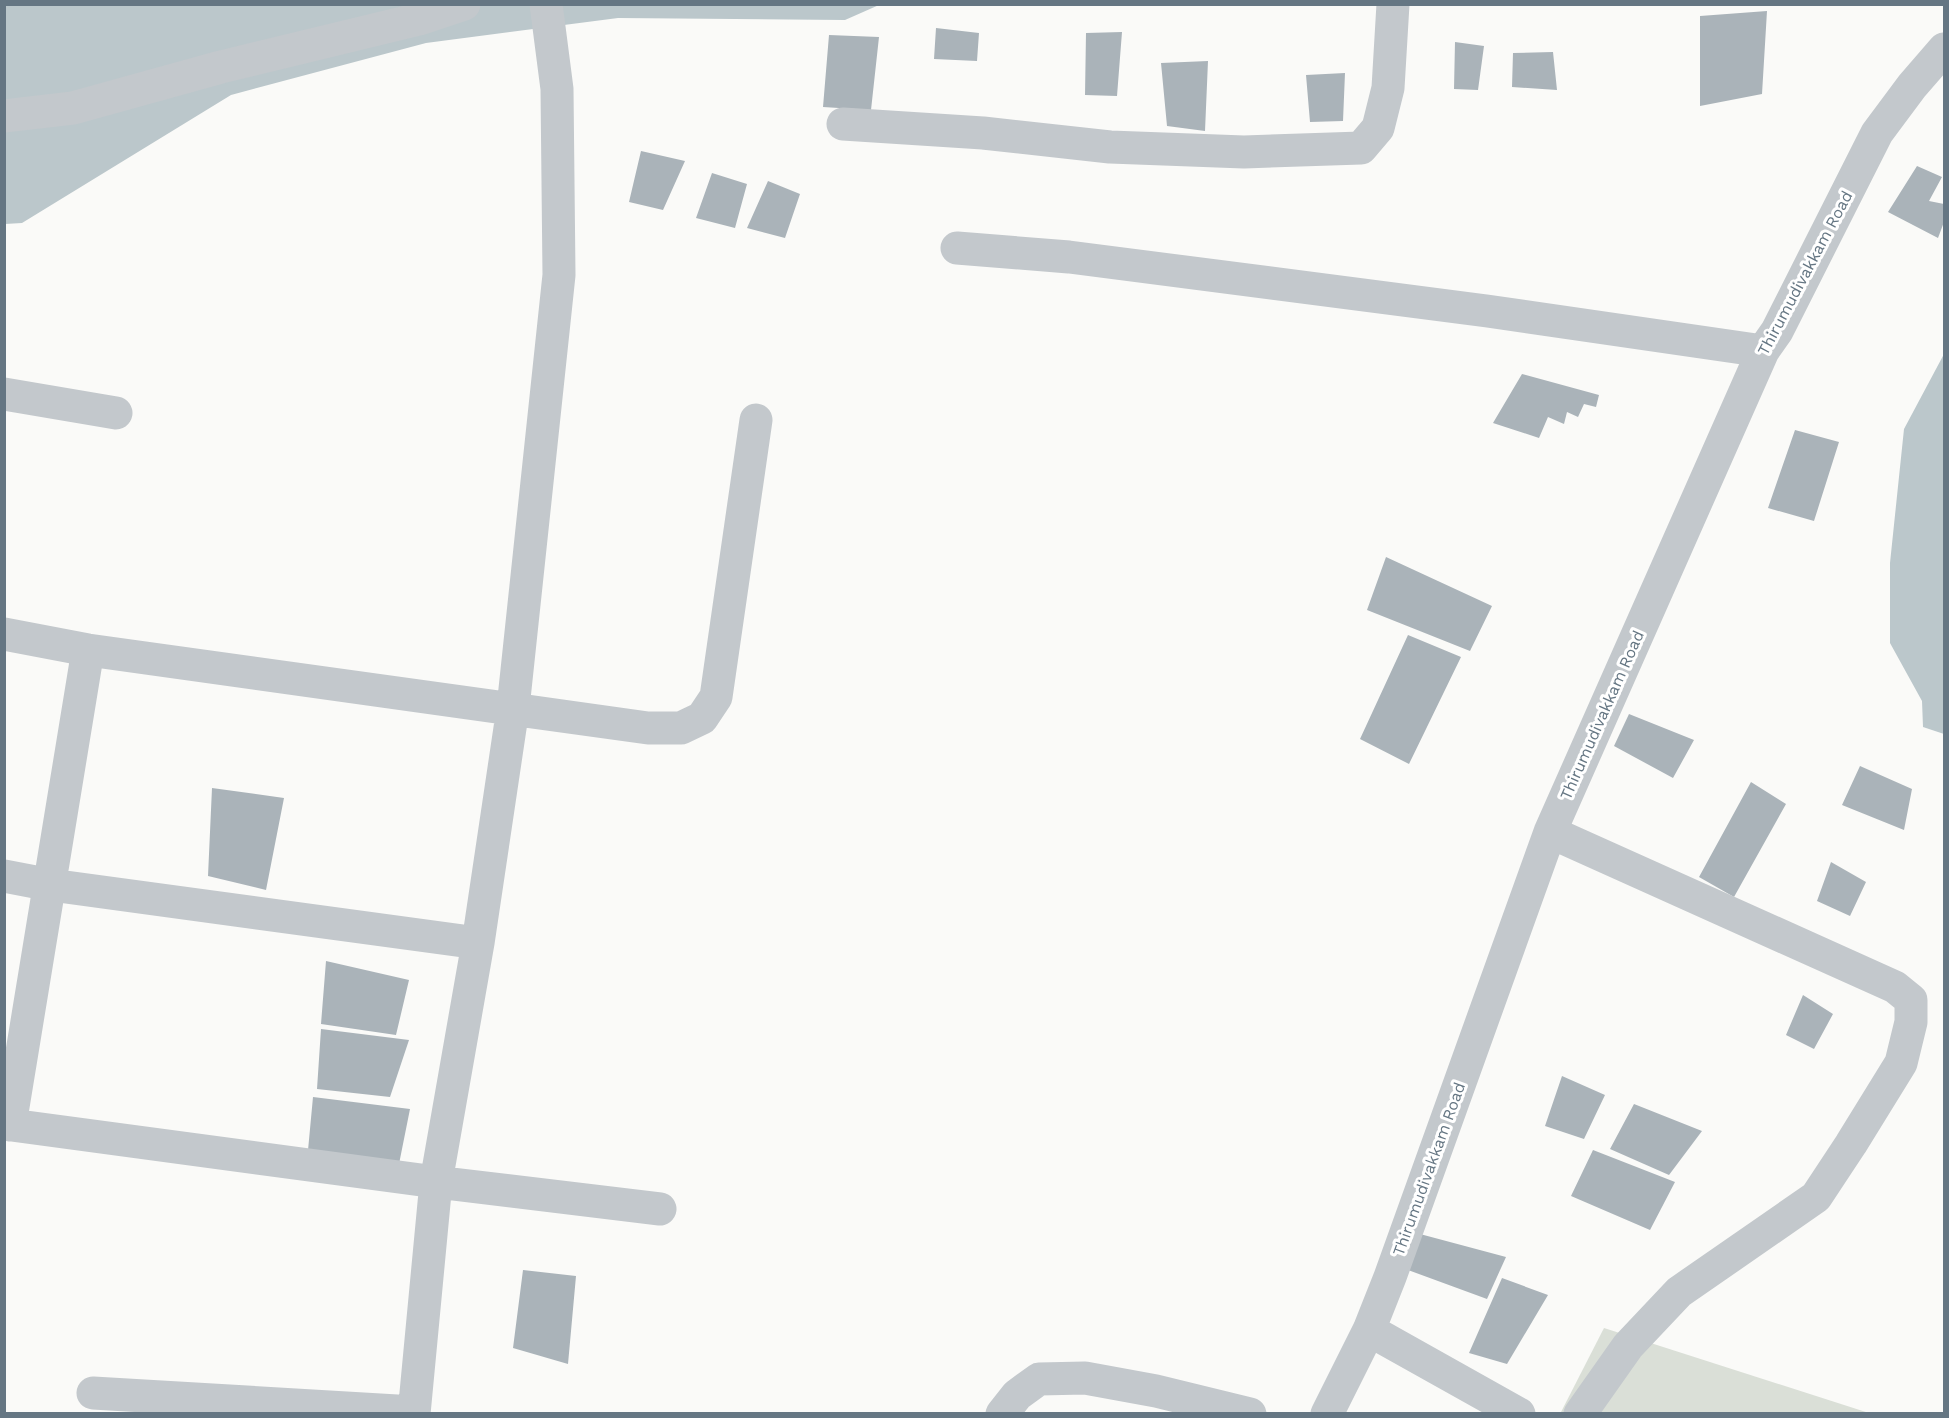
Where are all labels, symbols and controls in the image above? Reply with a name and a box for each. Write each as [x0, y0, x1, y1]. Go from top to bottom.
street label: Thirumudivakkam Road [1754, 188, 1856, 358]
street label: Thirumudivakkam Road [1556, 627, 1648, 803]
street label: Thirumudivakkam Road [1389, 1080, 1469, 1258]

